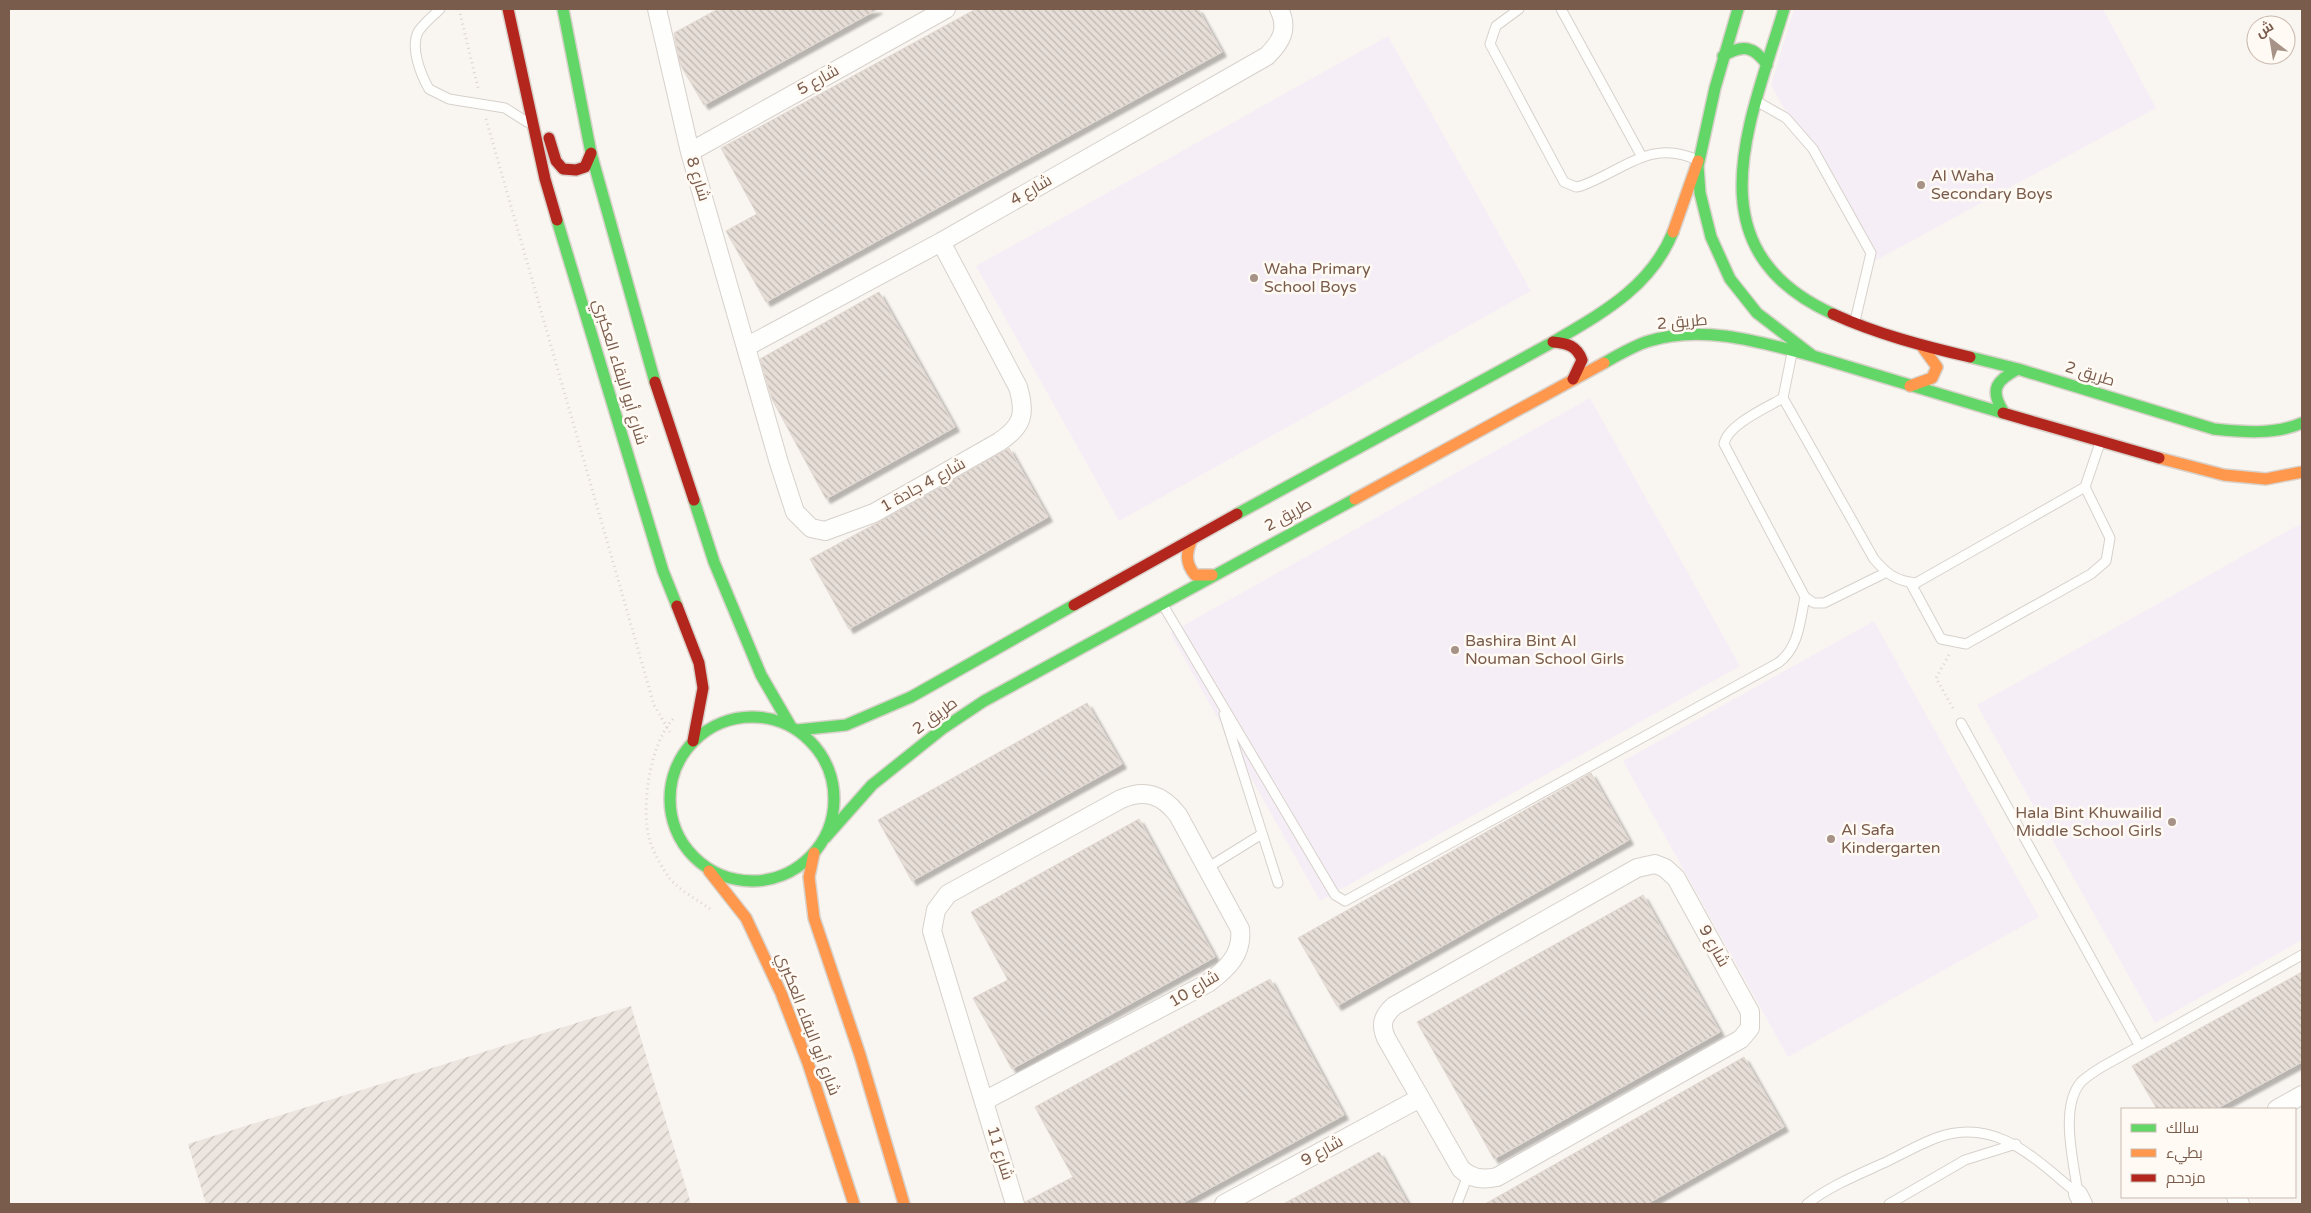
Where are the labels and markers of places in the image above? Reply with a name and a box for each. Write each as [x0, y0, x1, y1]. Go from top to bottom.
place label: Al Waha Secondary Boys [1931, 166, 2053, 204]
marker: Al Waha Secondary Boys [1915, 179, 1927, 191]
place label: Waha Primary School Boys [1264, 259, 1371, 297]
marker: Waha Primary School Boys [1248, 272, 1260, 284]
place label: Bashira Bint Al Nouman School Girls [1465, 631, 1624, 669]
marker: Bashira Bint Al Nouman School Girls [1449, 644, 1461, 656]
place label: Hala Bint Khuwailid Middle School Girls [2015, 803, 2162, 841]
marker: Hala Bint Khuwailid Middle School Girls [2166, 816, 2178, 828]
place label: Al Safa Kindergarten [1841, 820, 1941, 858]
marker: Al Safa Kindergarten [1825, 833, 1837, 845]

